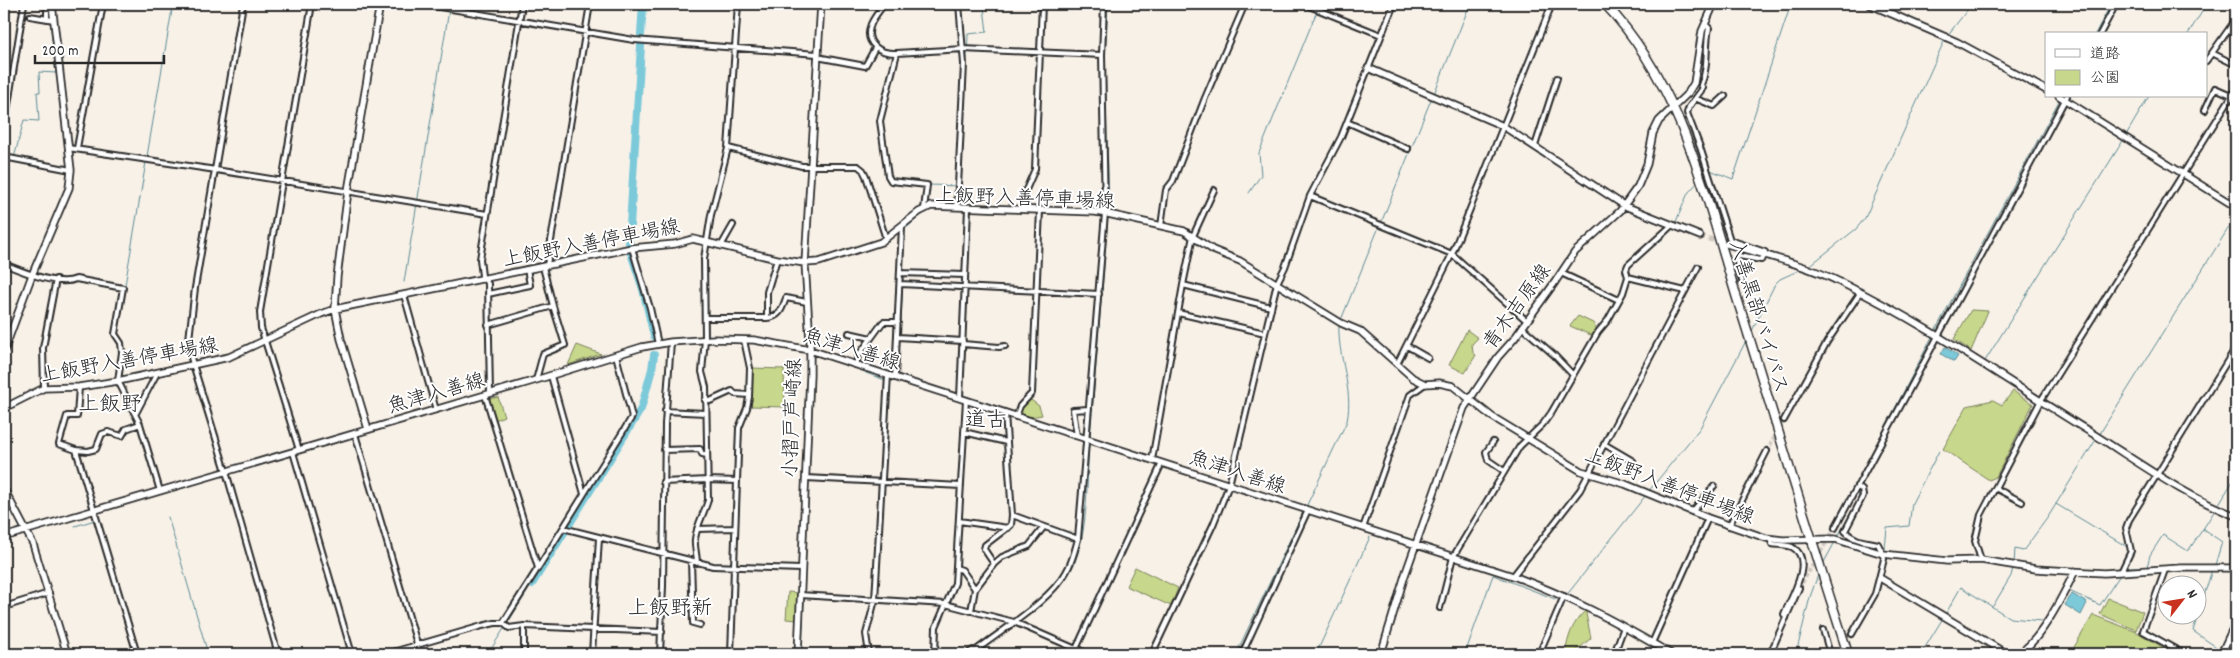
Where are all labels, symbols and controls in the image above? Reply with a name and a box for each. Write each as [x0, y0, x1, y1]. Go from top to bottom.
scale bar [35, 32, 164, 64]
legend [2045, 32, 2208, 98]
text: 200 m [42, 41, 79, 63]
text: 道路 [2090, 44, 2120, 66]
text: 公園 [2090, 68, 2120, 90]
street label: 上飯野入善停車場線 [934, 183, 1115, 217]
street label: 上飯野入善停車場線 [501, 214, 683, 276]
street label: 入善黒部バイパス [1720, 236, 1794, 397]
street label: 青木吉原線 [1478, 259, 1559, 356]
street label: 魚津入善線 [799, 323, 903, 379]
street label: 上飯野入善停車場線 [38, 333, 221, 391]
street label: 小摺戸芦崎線 [778, 358, 810, 479]
street label: 魚津入善線 [385, 368, 489, 422]
district label: 上飯野 [79, 391, 142, 421]
district label: 道古 [965, 407, 1007, 437]
street label: 上飯野入善停車場線 [1580, 442, 1758, 533]
street label: 魚津入善線 [1185, 445, 1289, 503]
north arrow [2158, 576, 2208, 626]
text: N [2181, 586, 2202, 603]
district label: 上飯野新 [628, 595, 712, 625]

